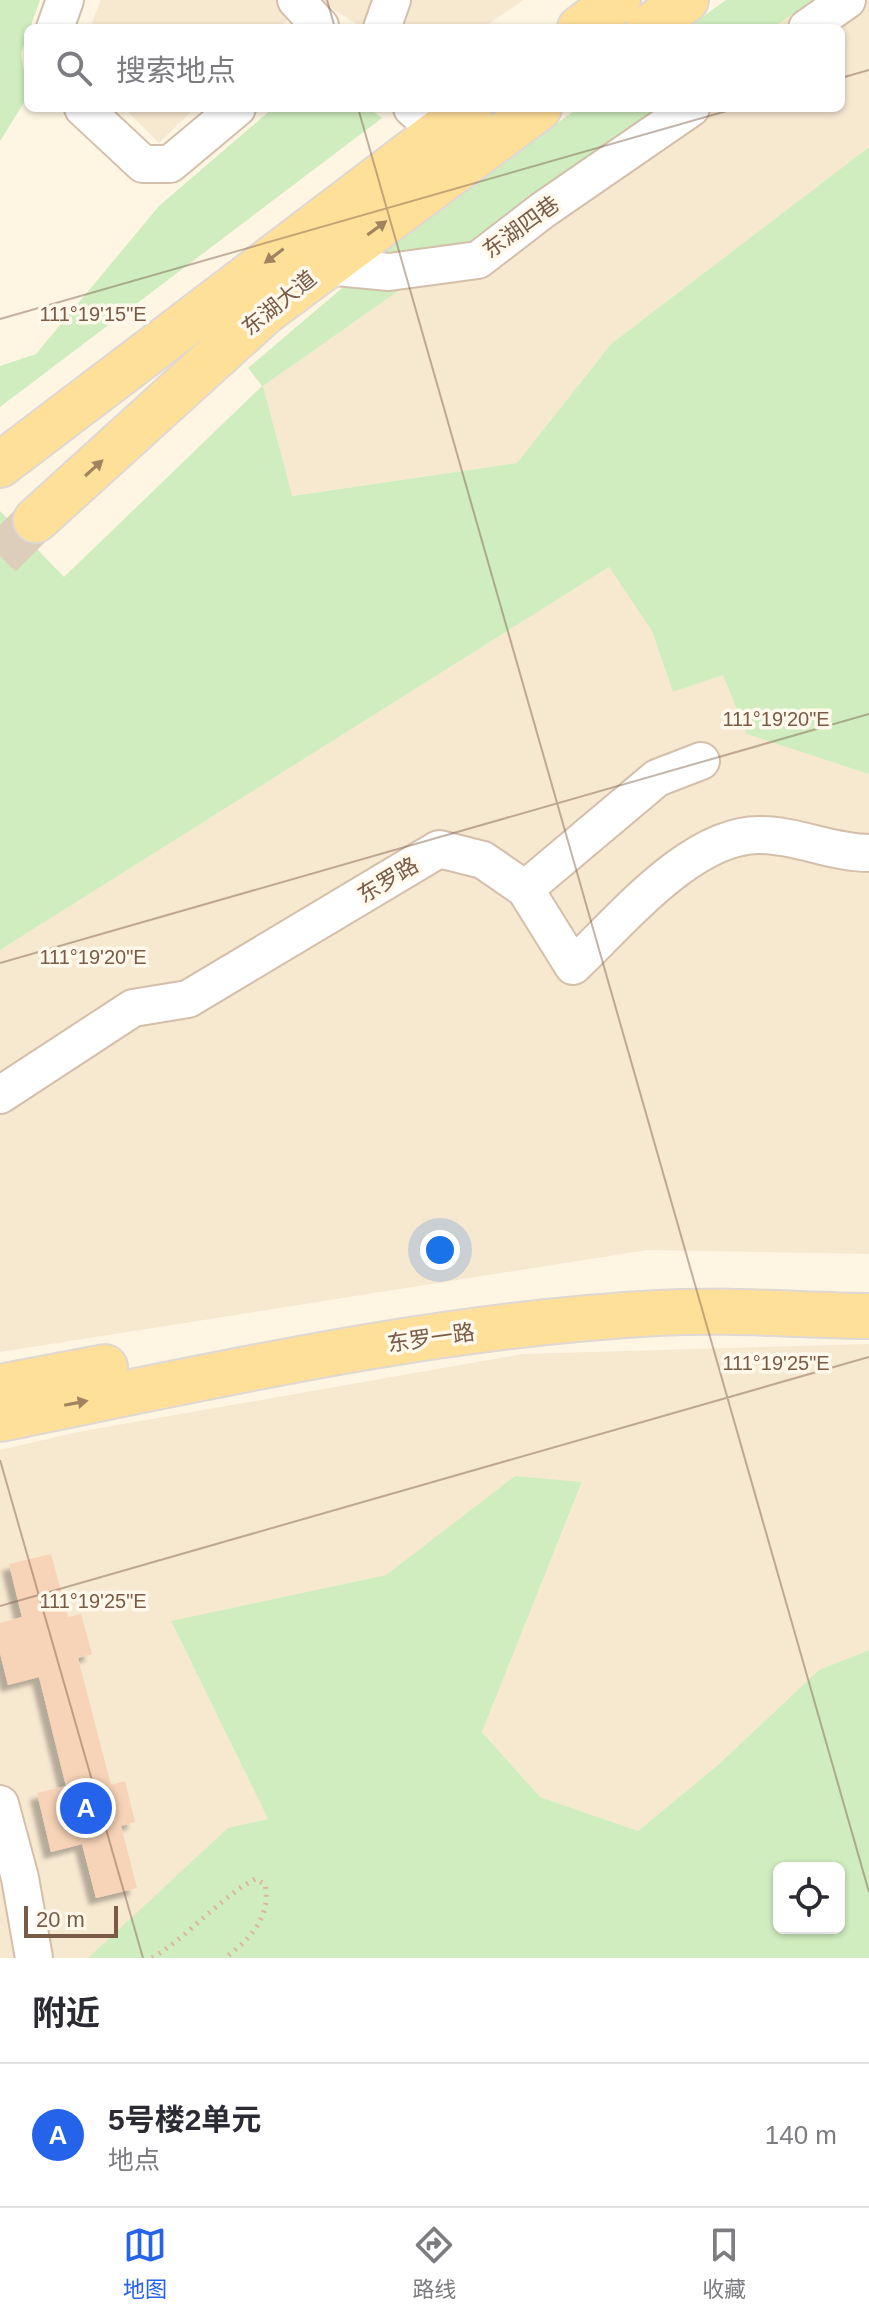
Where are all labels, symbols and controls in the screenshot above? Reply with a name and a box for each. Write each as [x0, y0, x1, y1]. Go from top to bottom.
search box [24, 24, 845, 112]
icon: search [52, 46, 96, 90]
text: 搜索地点 [116, 54, 236, 87]
street label: 东湖四巷 [478, 191, 564, 263]
one-way arrow [367, 220, 387, 236]
one-way arrow [264, 248, 284, 264]
street label: 东湖大道 [237, 266, 321, 340]
text: 111°19'15"E [39, 303, 147, 325]
one-way arrow [84, 459, 103, 477]
text: 111°19'20"E [722, 708, 830, 730]
street label: 东罗路 [353, 852, 423, 908]
text: 111°19'20"E [39, 946, 147, 968]
your location [420, 1230, 460, 1270]
street label: 东罗一路 [386, 1319, 476, 1357]
text: 111°19'25"E [722, 1352, 830, 1374]
one-way arrow [64, 1397, 89, 1409]
text: 111°19'25"E [39, 1590, 147, 1612]
pin: A [60, 1778, 112, 1838]
map controls [773, 1862, 845, 1934]
button: locate [773, 1862, 845, 1934]
scale bar [24, 1902, 118, 1938]
text: 20 m [36, 1907, 85, 1932]
text: 附近 [32, 1994, 100, 2032]
text: 5号楼2单元 [108, 2103, 261, 2136]
text: A [49, 2120, 67, 2150]
text: 140 m [765, 2120, 837, 2150]
text: 地点 [108, 2145, 160, 2175]
tab: 地图 [123, 2223, 167, 2303]
tab: 路线 [412, 2223, 456, 2303]
tab: 收藏 [702, 2223, 746, 2303]

